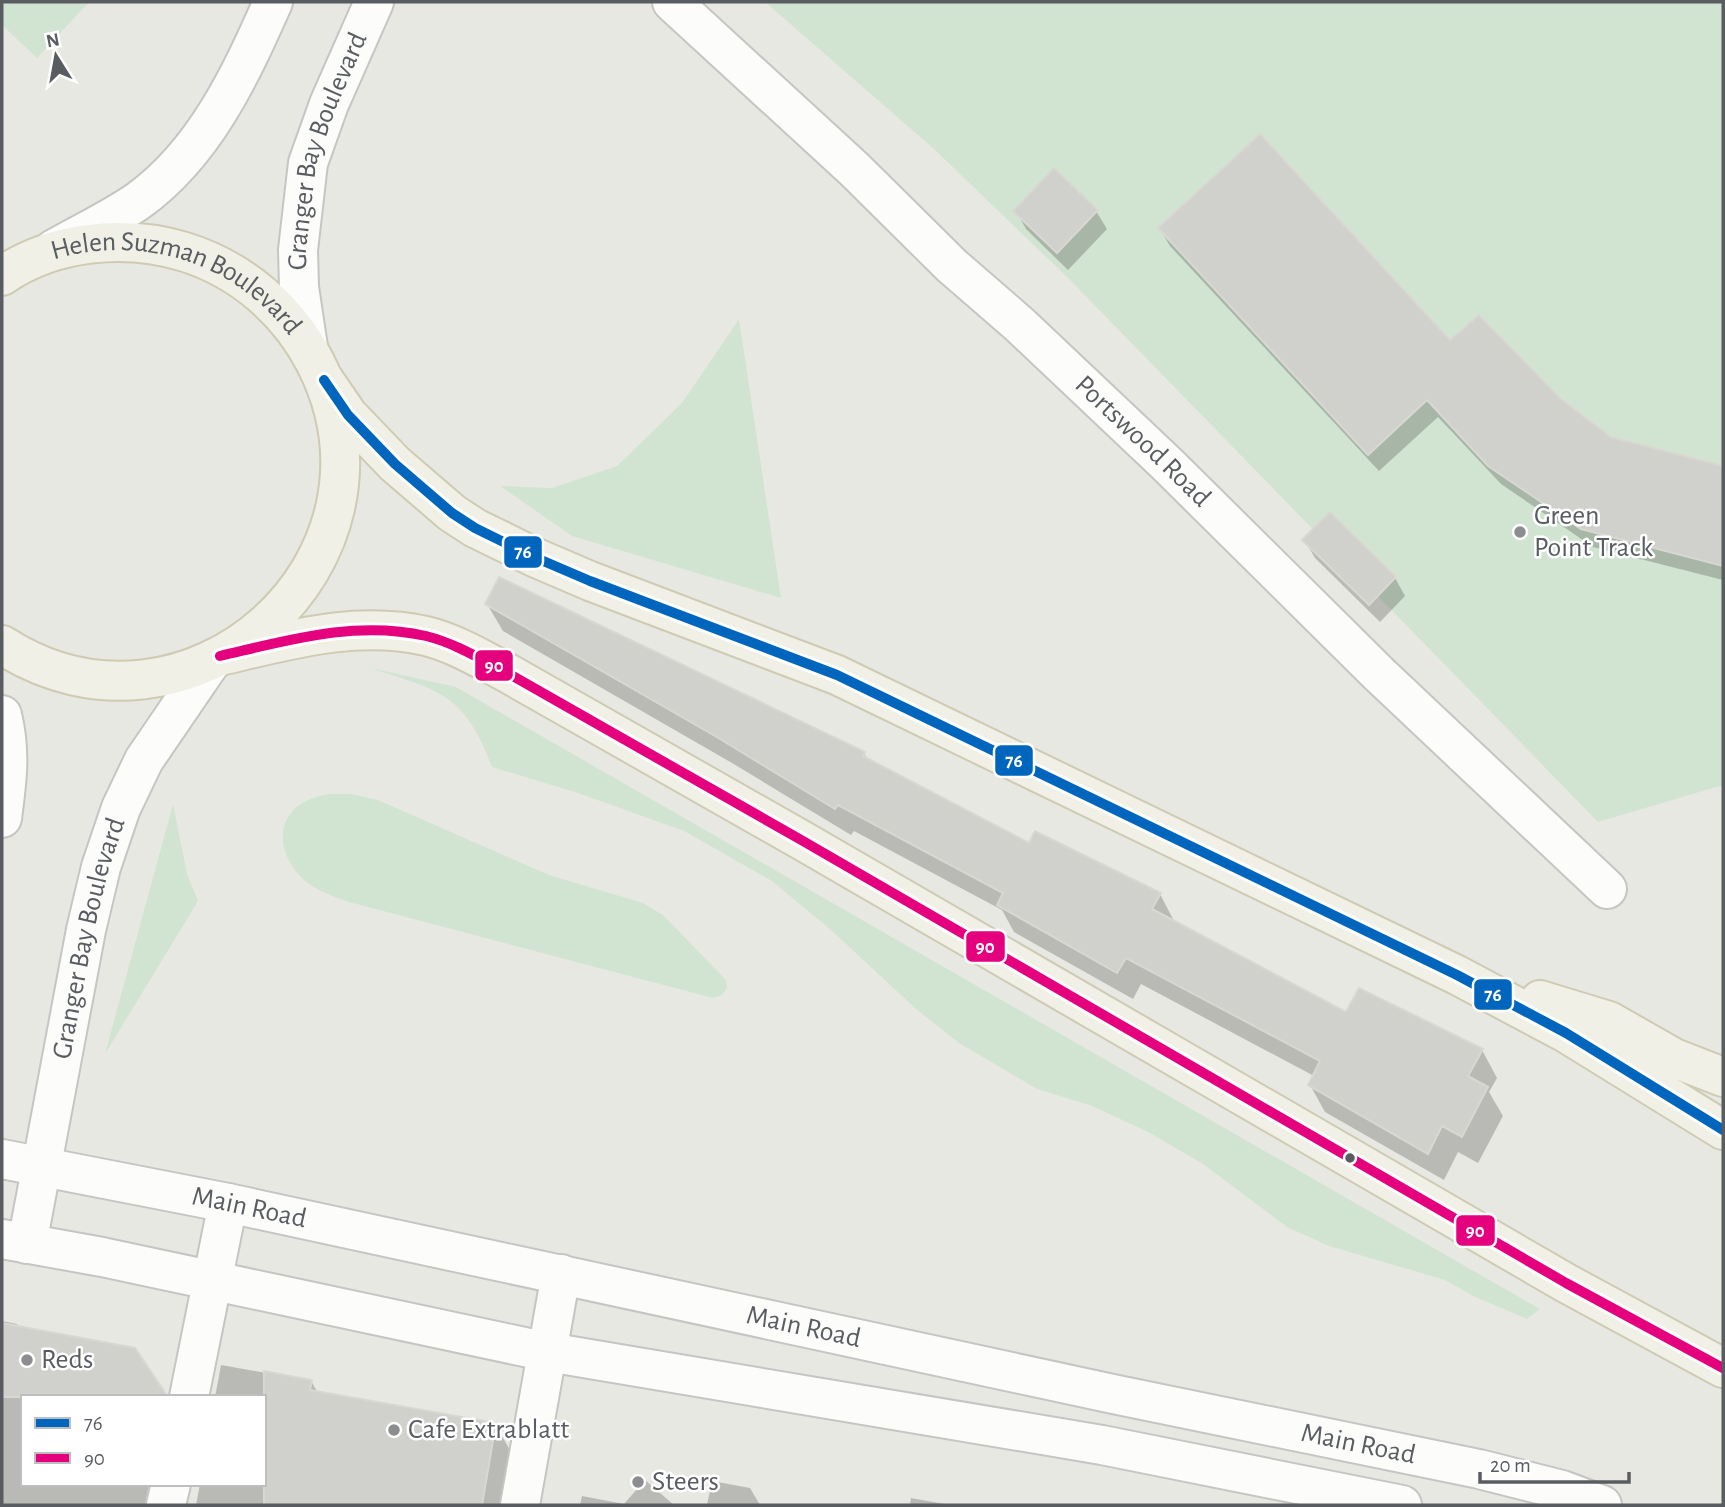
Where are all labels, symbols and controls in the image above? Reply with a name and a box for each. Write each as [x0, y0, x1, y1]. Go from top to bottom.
north arrow [21, 21, 91, 91]
street label: Granger Bay Boulevard [284, 28, 373, 270]
text: N [45, 30, 61, 51]
street label: Helen Suzman Boulevard [48, 228, 307, 340]
street label: Portswood Road [1069, 371, 1216, 513]
place label: Green Point Track [1534, 502, 1653, 562]
marker: Green Point Track [1512, 524, 1528, 540]
line badge: 76 [503, 535, 543, 569]
text: 76 [514, 543, 532, 562]
line badge: 90 [474, 649, 514, 682]
text: 90 [484, 657, 504, 676]
line badge: 76 [994, 744, 1034, 777]
text: 76 [1005, 752, 1023, 771]
street label: Granger Bay Boulevard [48, 814, 131, 1061]
line badge: 90 [965, 930, 1006, 963]
text: 90 [975, 938, 995, 957]
line badge: 76 [1473, 978, 1513, 1011]
text: 76 [1484, 986, 1502, 1005]
unlabelled marker [1343, 1151, 1357, 1165]
street label: Main Road [190, 1182, 309, 1234]
line badge: 90 [1455, 1214, 1496, 1247]
text: 90 [1465, 1222, 1485, 1241]
street label: Main Road [744, 1301, 863, 1353]
place label: Reds [41, 1346, 93, 1374]
marker: Reds [19, 1352, 35, 1368]
legend [21, 1395, 266, 1486]
text: 76 [84, 1413, 103, 1434]
place label: Cafe Extrablatt [408, 1416, 569, 1444]
street label: Main Road [1298, 1419, 1418, 1470]
marker: Cafe Extrablatt [386, 1422, 402, 1438]
scale bar [1480, 1440, 1629, 1484]
text: 90 [84, 1448, 105, 1469]
text: 20 m [1490, 1455, 1531, 1476]
place label: Steers [652, 1468, 719, 1496]
marker: Steers [630, 1474, 646, 1490]

